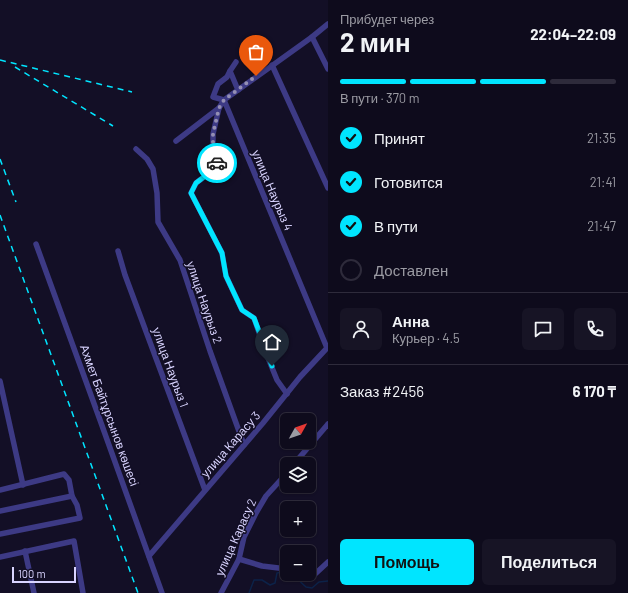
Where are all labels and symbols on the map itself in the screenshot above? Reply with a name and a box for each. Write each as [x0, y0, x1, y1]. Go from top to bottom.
pin [239, 35, 273, 76]
courier [197, 143, 237, 183]
street label: улица Наурыз 4 [249, 148, 296, 233]
street label: улица Наурыз 2 [183, 259, 226, 345]
street label: улица Наурыз 1 [149, 325, 192, 409]
pin [255, 325, 289, 366]
street label: Ахмет Байтұрсынов көшесі [77, 342, 142, 488]
street label: улица Карасу 3 [197, 408, 263, 481]
north arrow [280, 413, 316, 449]
street label: улица Карасу 2 [212, 496, 259, 578]
scale bar [12, 565, 76, 584]

